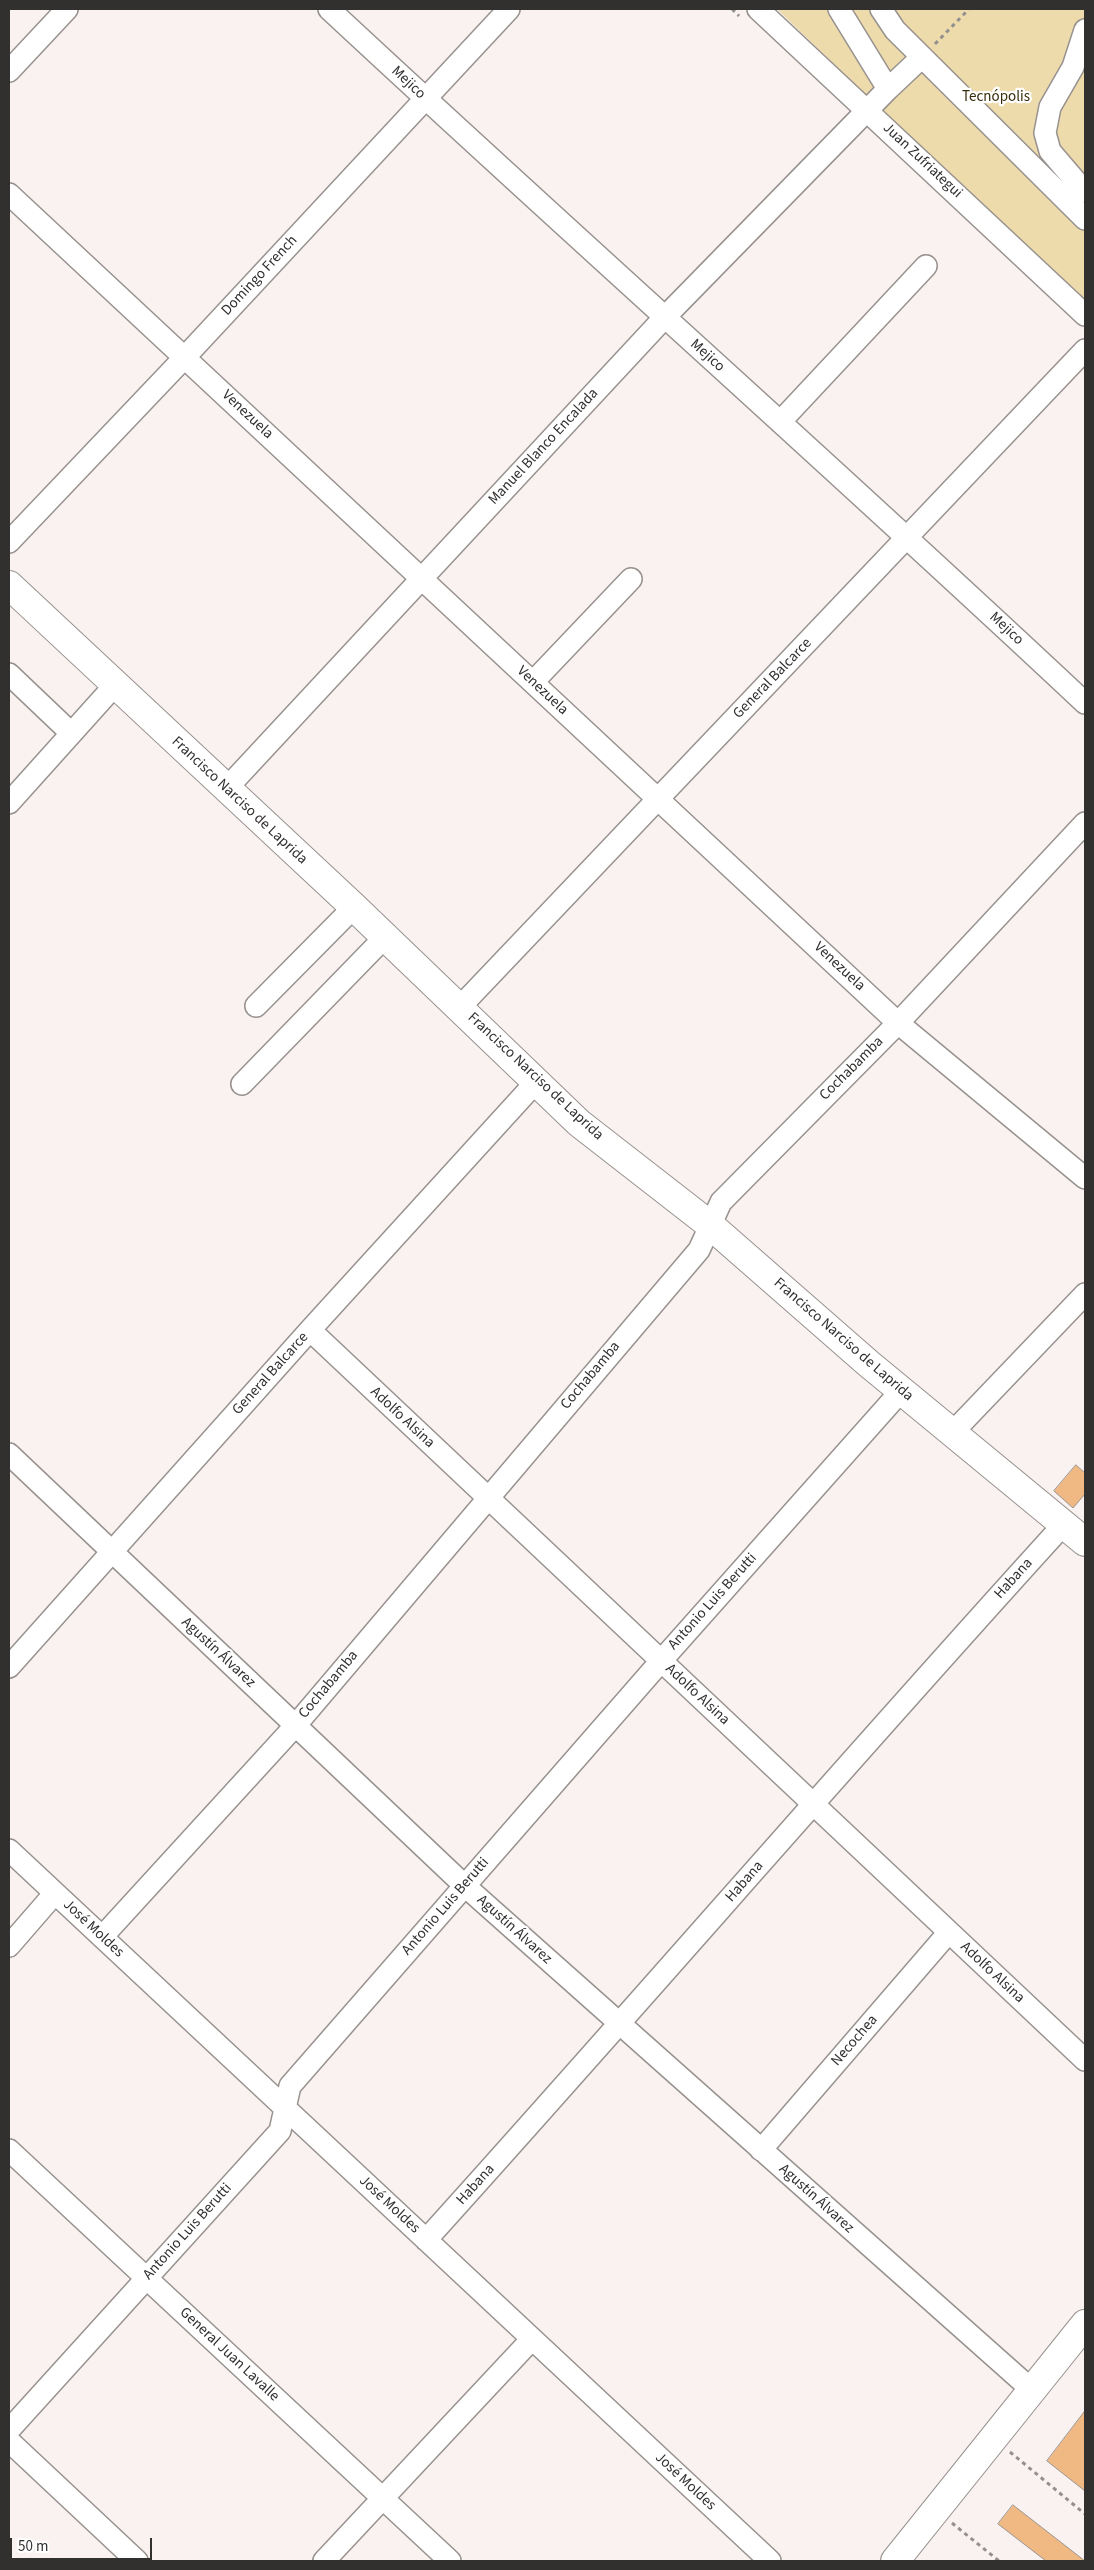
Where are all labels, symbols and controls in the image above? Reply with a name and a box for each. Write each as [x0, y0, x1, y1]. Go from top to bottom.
street label: Mejico [387, 63, 429, 103]
park label: Tecnópolis [962, 89, 1030, 107]
street label: Juan Zufriategui [878, 120, 966, 202]
street label: Domingo French [218, 232, 302, 320]
street label: Mejico [686, 336, 728, 376]
street label: Manuel Blanco Encalada [485, 385, 603, 509]
street label: Venezuela [218, 387, 276, 443]
street label: Mejico [985, 609, 1027, 649]
street label: General Balcarce [730, 635, 816, 723]
street label: Venezuela [513, 663, 571, 719]
street label: Francisco Narciso de Laprida [167, 733, 311, 869]
street label: Venezuela [810, 939, 868, 995]
street label: Francisco Narciso de Laprida [463, 1009, 607, 1145]
street label: Cochabamba [816, 1033, 888, 1105]
street label: Francisco Narciso de Laprida [769, 1274, 917, 1406]
street label: General Balcarce [229, 1329, 313, 1419]
street label: Cochabamba [557, 1338, 625, 1414]
street label: Adolfo Alsina [366, 1384, 438, 1452]
street label: Antonio Luis Berutti [665, 1550, 761, 1654]
street label: Habana [991, 1555, 1037, 1603]
street label: Agustín Álvarez [177, 1614, 259, 1692]
street label: Cochabamba [295, 1647, 363, 1723]
street label: Adolfo Alsina [661, 1661, 733, 1729]
street label: Antonio Luis Berutti [399, 1854, 493, 1960]
street label: Habana [722, 1858, 768, 1906]
street label: Agustín Álvarez [473, 1892, 555, 1968]
street label: José Moldes [59, 1896, 127, 1962]
street label: Adolfo Alsina [956, 1939, 1028, 2007]
street label: Necochea [828, 2012, 882, 2070]
street label: Habana [453, 2161, 499, 2209]
street label: Agustín Álvarez [775, 2161, 857, 2237]
street label: José Moldes [355, 2172, 423, 2238]
street label: Antonio Luis Berutti [140, 2180, 236, 2284]
street label: General Juan Lavalle [175, 2304, 283, 2406]
street label: José Moldes [651, 2449, 719, 2515]
scale bar [12, 2528, 155, 2560]
text: 50 m [18, 2536, 48, 2557]

